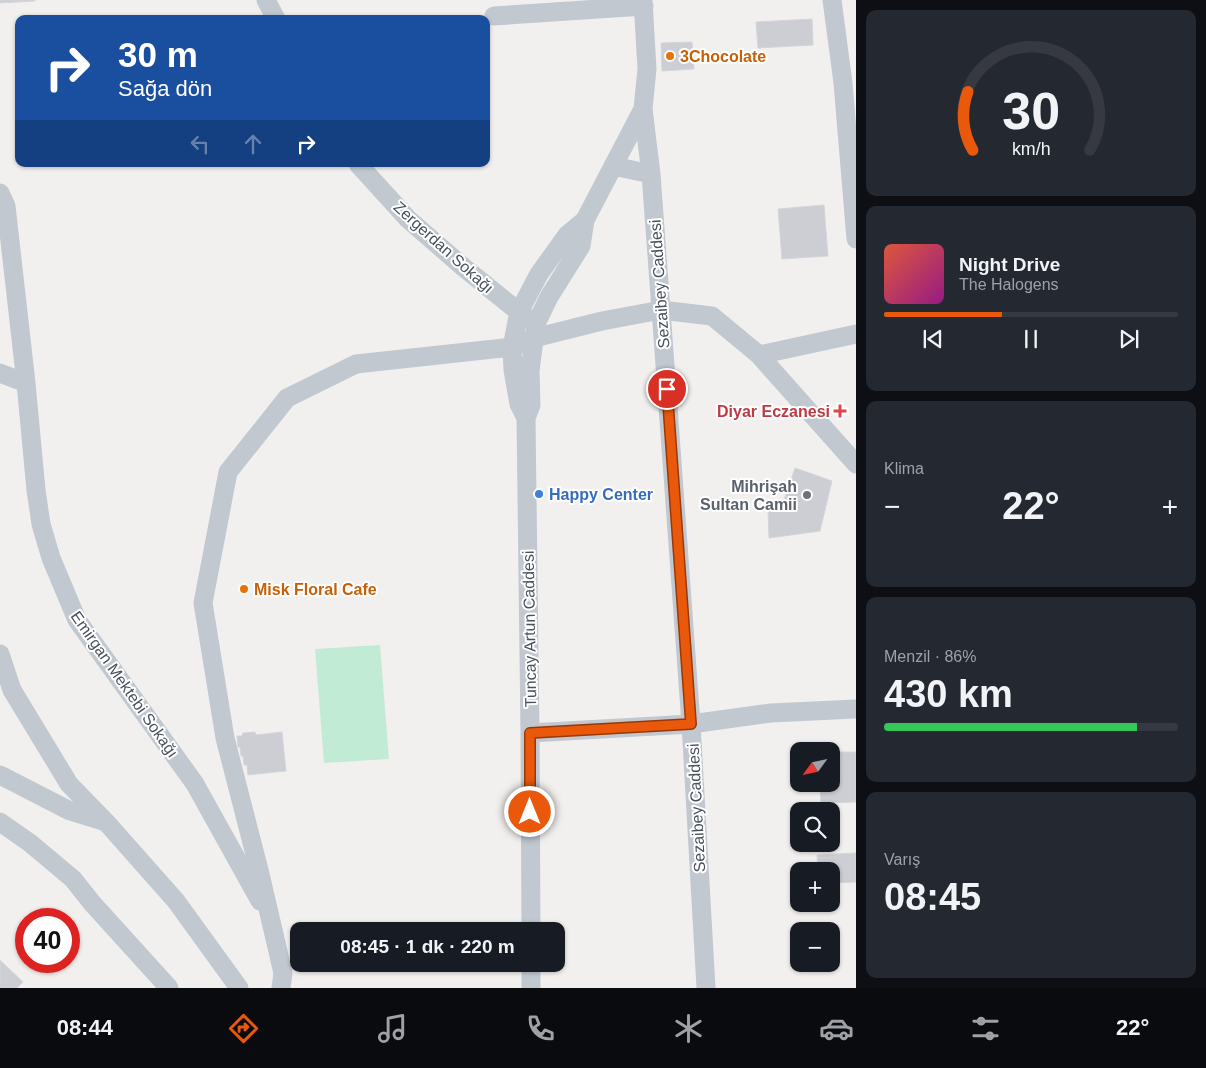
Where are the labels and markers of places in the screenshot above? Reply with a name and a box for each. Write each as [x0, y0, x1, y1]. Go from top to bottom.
place label: 3Chocolate [680, 48, 766, 65]
marker: 3Chocolate [664, 50, 676, 62]
pin [646, 368, 688, 410]
place label: Diyar Eczanesi [717, 403, 830, 420]
marker: Diyar Eczanesi [834, 405, 846, 417]
place label: Mihrişah Sultan Camii [700, 478, 797, 513]
place label: Happy Center [549, 486, 653, 503]
marker: Happy Center [533, 488, 545, 500]
marker: Mihrişah Sultan Camii [801, 489, 813, 501]
place label: Misk Floral Cafe [254, 581, 377, 598]
marker: Misk Floral Cafe [238, 583, 250, 595]

